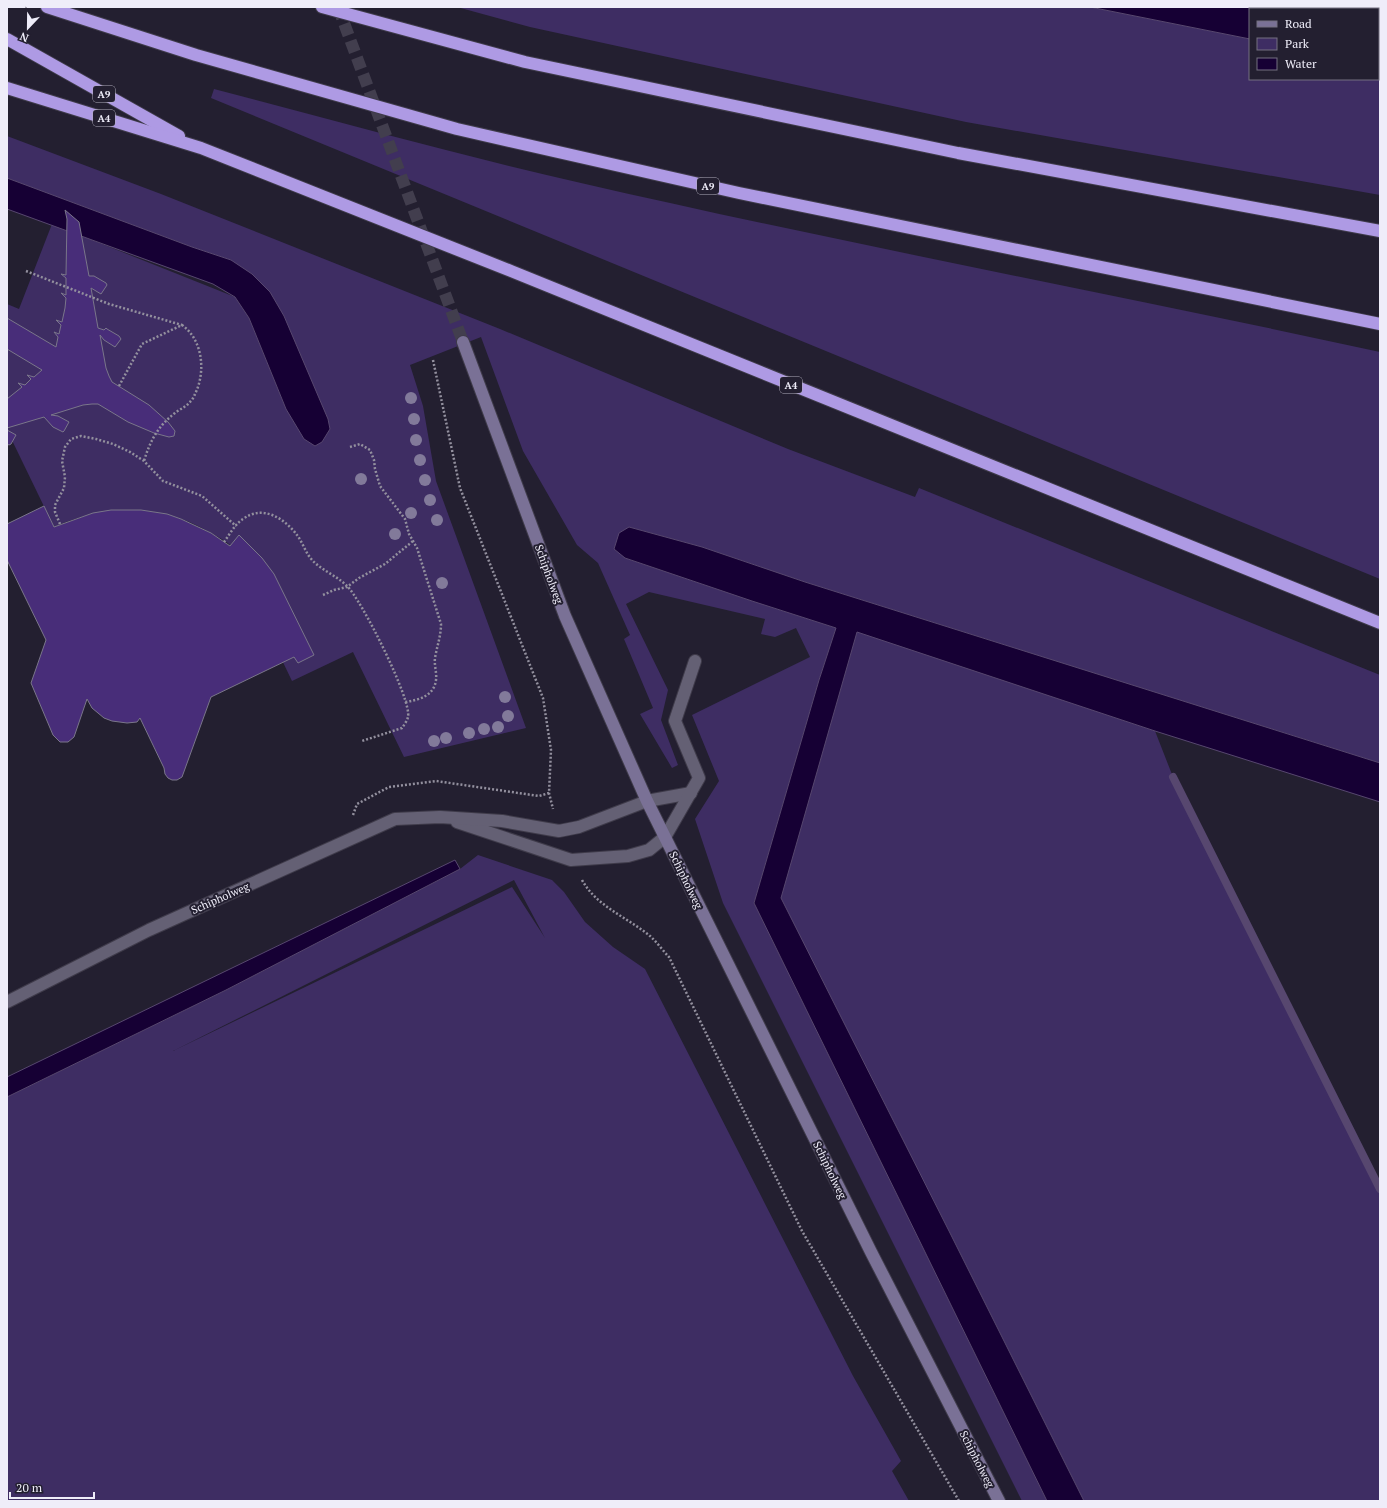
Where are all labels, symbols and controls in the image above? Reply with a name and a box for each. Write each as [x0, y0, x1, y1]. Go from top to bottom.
north arrow [8, 8, 48, 48]
legend [1249, 8, 1379, 80]
text: Road [1285, 16, 1312, 31]
text: N [17, 29, 31, 45]
text: Park [1285, 36, 1310, 51]
text: Water [1285, 56, 1317, 71]
road number: A9 [93, 86, 115, 102]
road number: A4 [93, 110, 115, 126]
road number: A9 [697, 178, 719, 194]
road number: A4 [780, 377, 802, 393]
street label: Schipholweg [532, 542, 566, 606]
street label: Schipholweg [666, 849, 706, 911]
street label: Schipholweg [189, 879, 251, 917]
street label: Schipholweg [810, 1139, 850, 1201]
street label: Schipholweg [957, 1428, 997, 1490]
scale bar [10, 1474, 94, 1500]
text: 20 m [16, 1480, 43, 1495]

